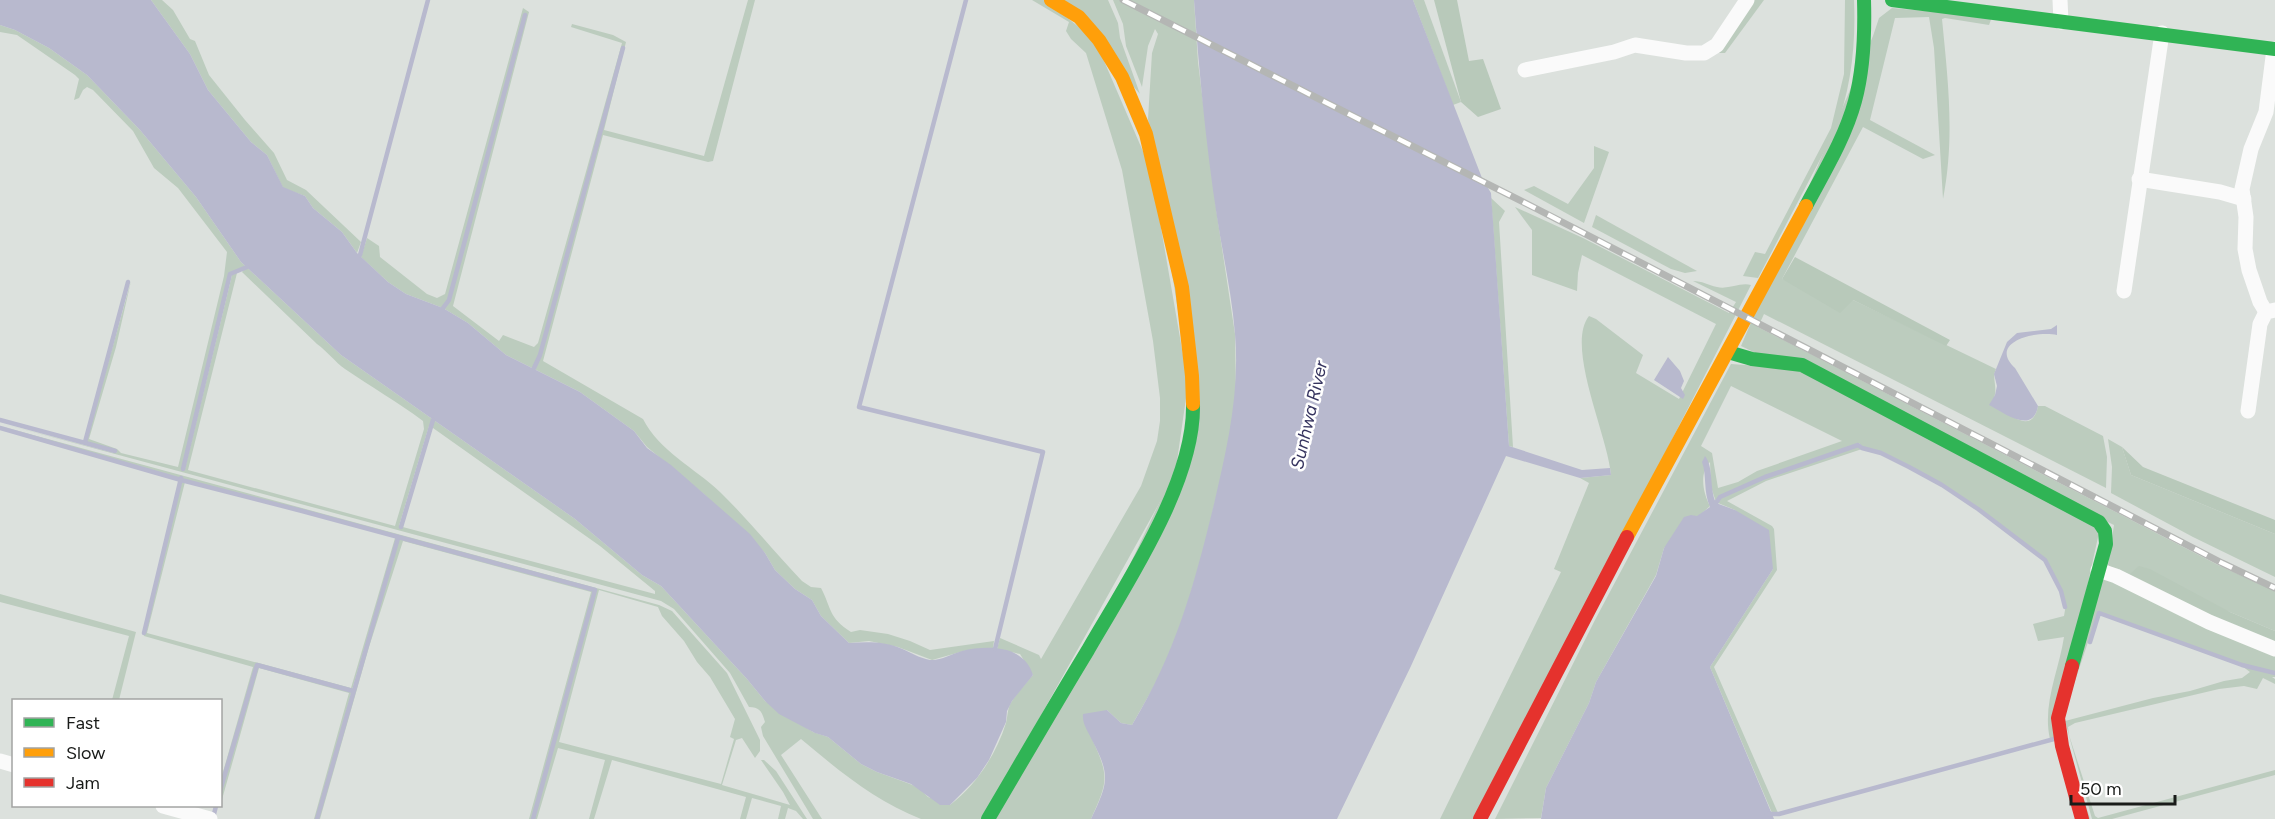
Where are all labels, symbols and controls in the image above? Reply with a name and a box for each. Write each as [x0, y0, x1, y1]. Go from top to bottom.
water label: Sunhwa River [1286, 358, 1332, 471]
legend [12, 699, 222, 807]
text: Fast [66, 712, 100, 734]
text: Slow [66, 742, 105, 764]
scale bar [2071, 768, 2174, 806]
text: Jam [66, 772, 100, 794]
text: 50 m [2080, 778, 2122, 800]

